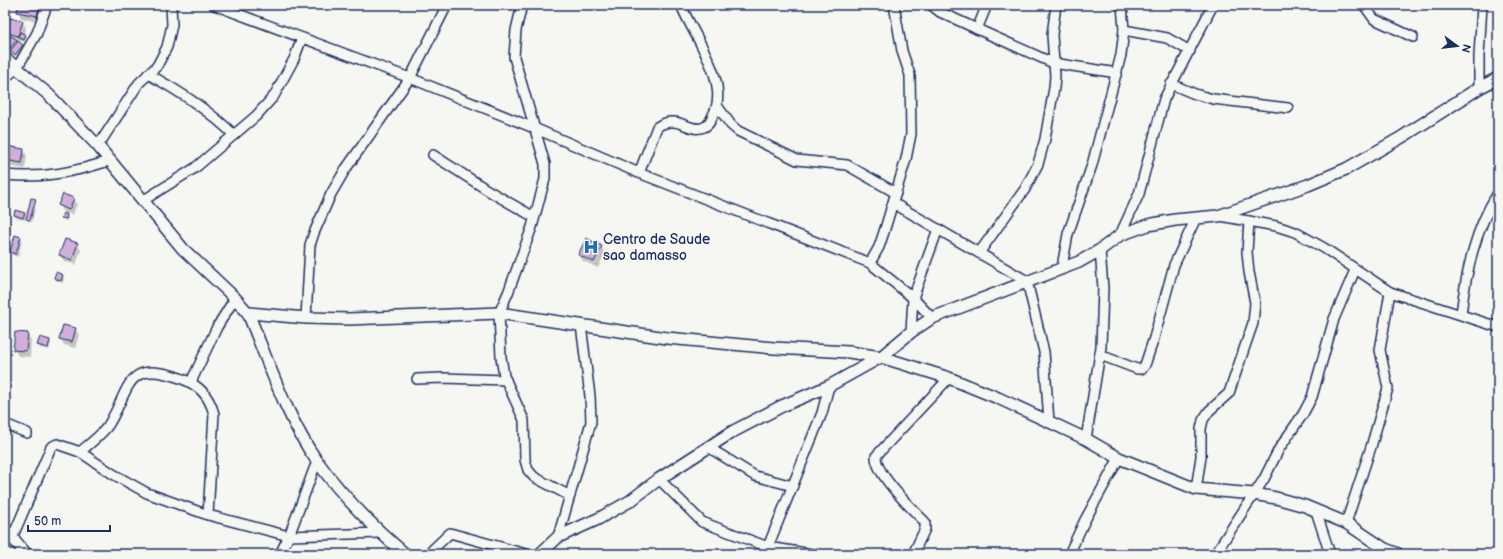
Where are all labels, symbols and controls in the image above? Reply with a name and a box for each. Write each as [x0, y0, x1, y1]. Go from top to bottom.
north arrow [1437, 26, 1477, 66]
text: N [1459, 43, 1474, 54]
place label: Centro de Saude sao damasso [603, 231, 710, 264]
hospital icon: Centro de Saude sao damasso [582, 238, 600, 256]
scale bar [28, 507, 110, 533]
text: 50 m [34, 514, 61, 529]

